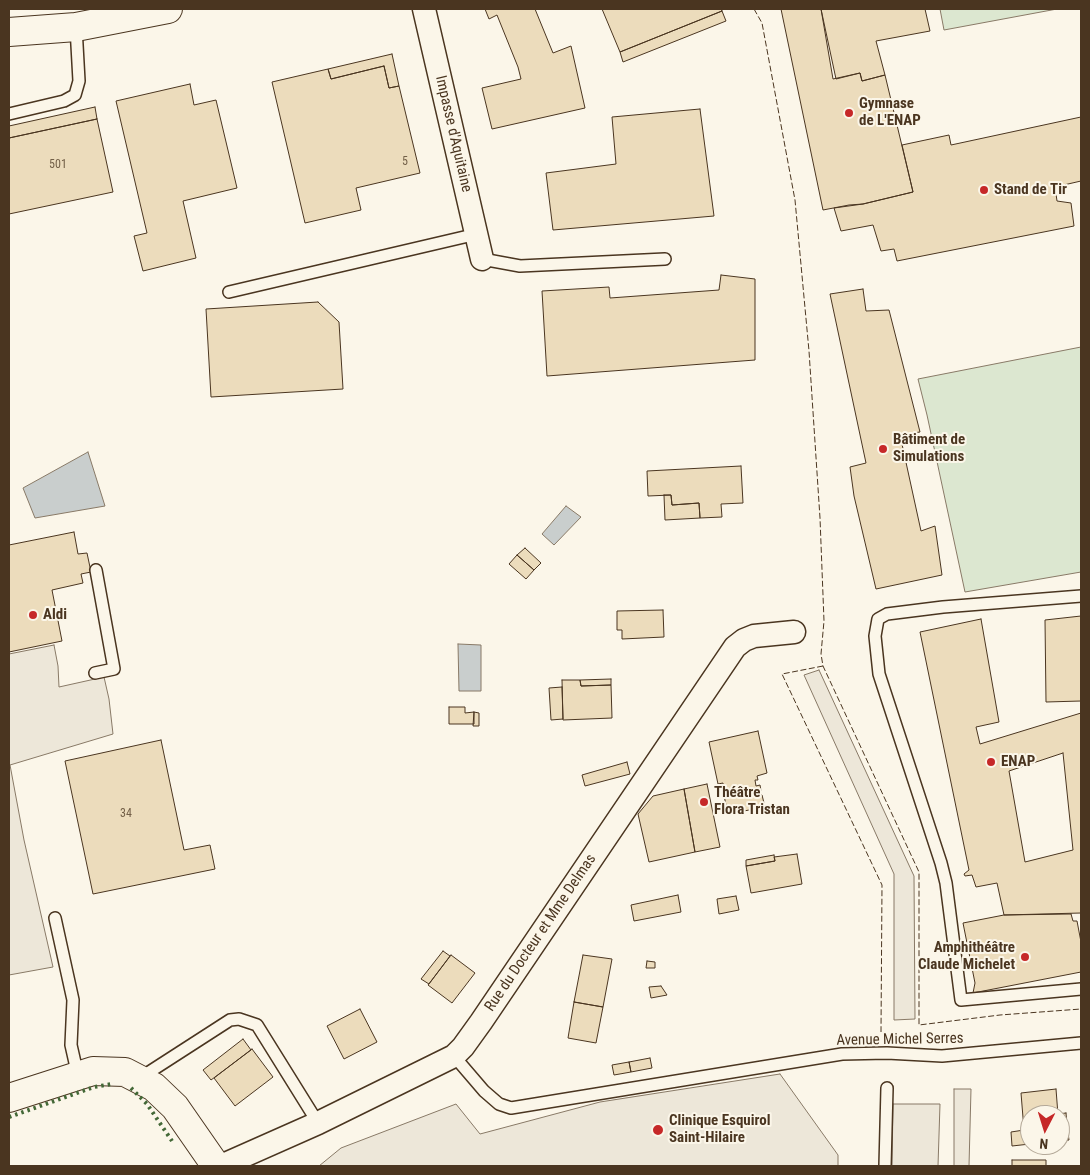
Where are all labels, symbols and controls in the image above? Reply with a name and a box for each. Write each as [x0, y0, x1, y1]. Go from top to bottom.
street label: Impasse d'Aquitaine [431, 74, 475, 194]
place label: Gymnase de L'ENAP [859, 95, 921, 130]
marker: Gymnase de L'ENAP [843, 107, 855, 119]
house number: 5 [402, 155, 408, 169]
house number: 501 [49, 158, 67, 172]
place label: Stand de Tir [994, 181, 1067, 199]
marker: Stand de Tir [978, 184, 990, 196]
place label: Bâtiment de Simulations [893, 431, 965, 466]
marker: Bâtiment de Simulations [877, 443, 889, 455]
place label: Aldi [43, 606, 67, 624]
marker: Aldi [27, 609, 39, 621]
place label: ENAP [1001, 753, 1035, 771]
marker: ENAP [985, 756, 997, 768]
place label: Théâtre Flora Tristan [714, 784, 790, 819]
marker: Théâtre Flora Tristan [698, 796, 710, 808]
house number: 34 [120, 807, 132, 821]
street label: Rue du Docteur et Mme Delmas [482, 851, 600, 1015]
place label: Amphithéâtre Claude Michelet [918, 939, 1015, 974]
marker: Amphithéâtre Claude Michelet [1019, 951, 1031, 963]
street label: Avenue Michel Serres [836, 1030, 964, 1050]
north arrow [1020, 1105, 1070, 1155]
place label: Clinique Esquirol Saint-Hilaire [669, 1112, 770, 1147]
marker: Clinique Esquirol Saint-Hilaire [651, 1123, 665, 1137]
text: N [1039, 1136, 1049, 1152]

